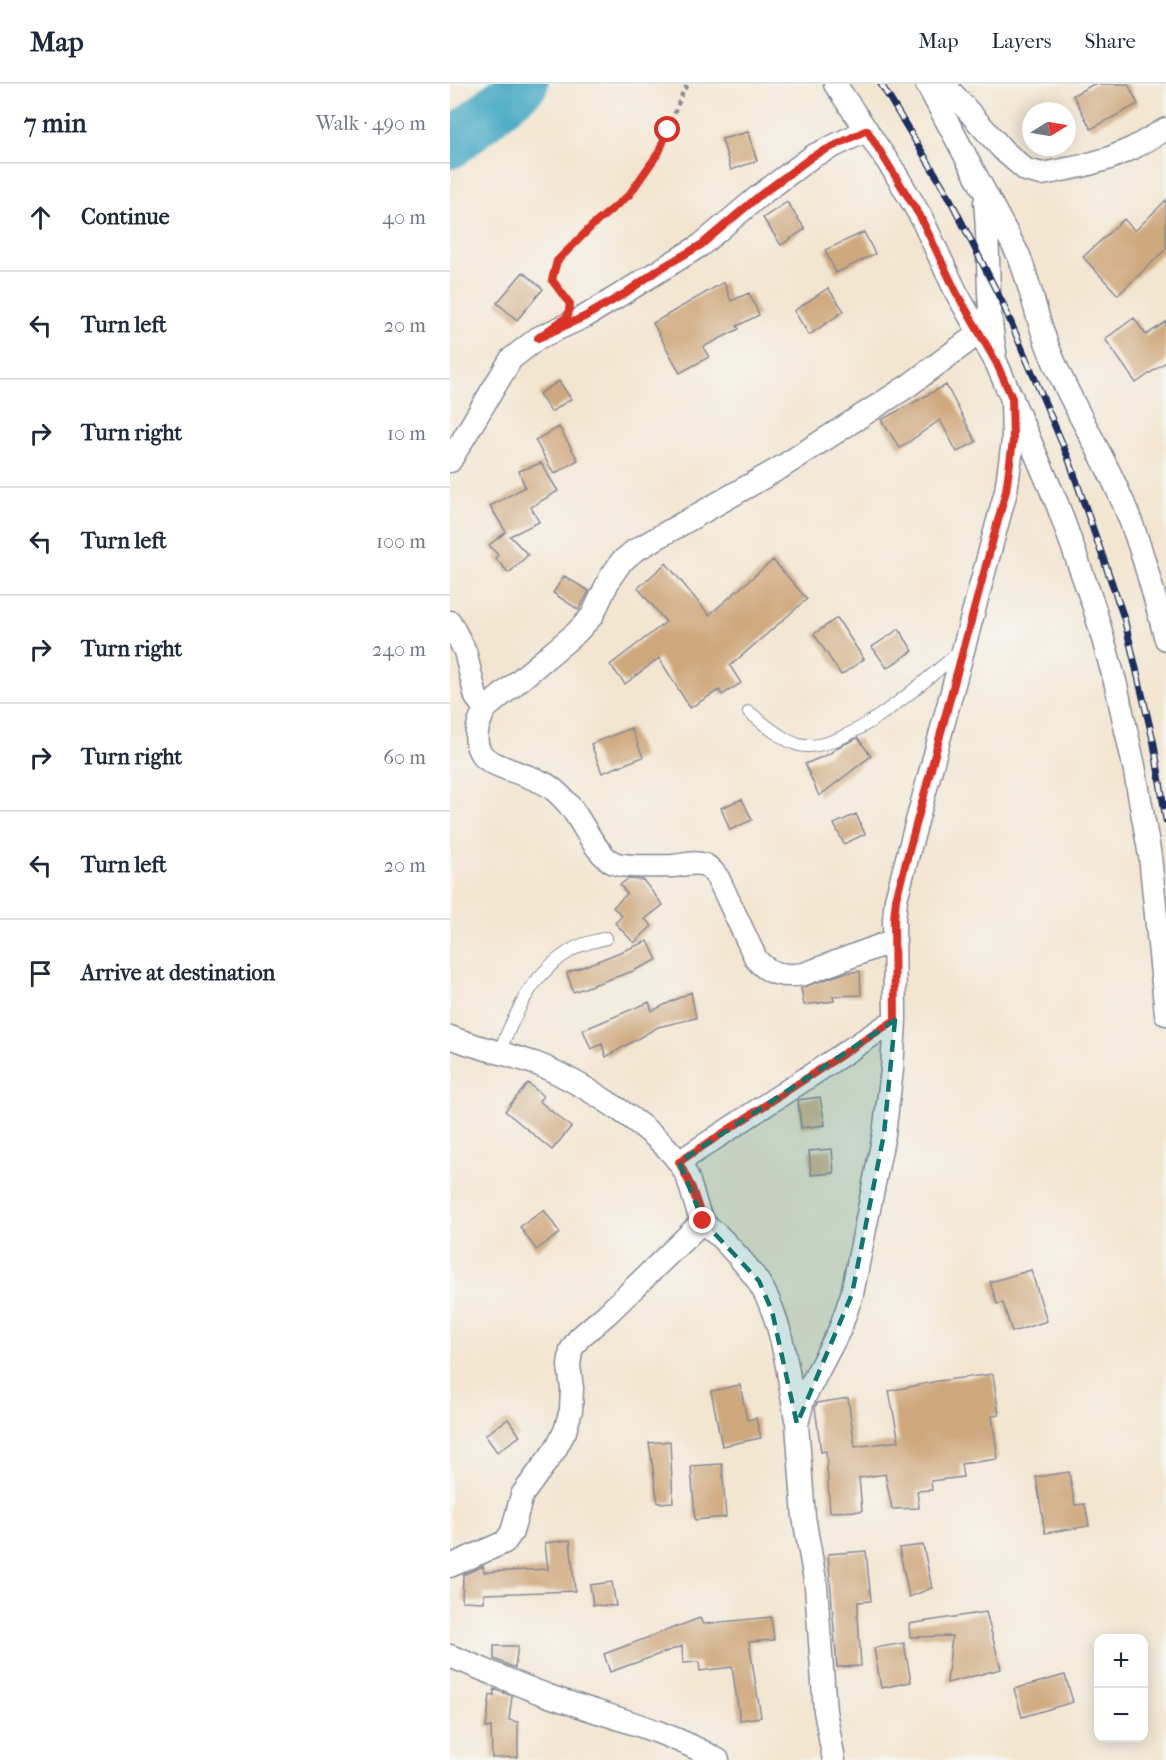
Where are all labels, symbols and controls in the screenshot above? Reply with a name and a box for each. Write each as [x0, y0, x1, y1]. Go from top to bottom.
text: Map [30, 25, 84, 58]
text: Map [918, 29, 959, 53]
text: Layers [992, 29, 1051, 53]
text: Share [1084, 29, 1136, 53]
north arrow [1022, 102, 1076, 156]
text: 7 min [24, 108, 87, 139]
text: Walk · 490 m [316, 112, 426, 135]
route start [654, 116, 680, 142]
icon: ahead [24, 201, 57, 234]
text: Continue [81, 204, 170, 230]
text: 40 m [382, 206, 426, 229]
icon: left [24, 309, 57, 342]
text: Turn left [81, 312, 167, 338]
text: 20 m [384, 314, 426, 337]
icon: right [24, 417, 57, 450]
text: Turn right [81, 420, 182, 446]
text: 10 m [387, 422, 426, 445]
icon: left [24, 525, 57, 558]
text: Turn left [81, 528, 167, 554]
text: 100 m [376, 530, 426, 553]
icon: right [24, 633, 57, 666]
text: Turn right [81, 636, 182, 662]
text: 240 m [372, 638, 426, 661]
icon: right [24, 741, 57, 774]
text: Turn right [81, 744, 182, 770]
text: 60 m [383, 746, 426, 769]
icon: left [24, 849, 57, 882]
text: Turn left [81, 852, 167, 878]
text: 20 m [384, 854, 426, 877]
icon: arrive [24, 957, 57, 990]
text: Arrive at destination [81, 960, 275, 986]
route end [689, 1207, 715, 1233]
map controls [1094, 1634, 1148, 1742]
button: + [1094, 1634, 1148, 1688]
button: − [1094, 1688, 1148, 1742]

